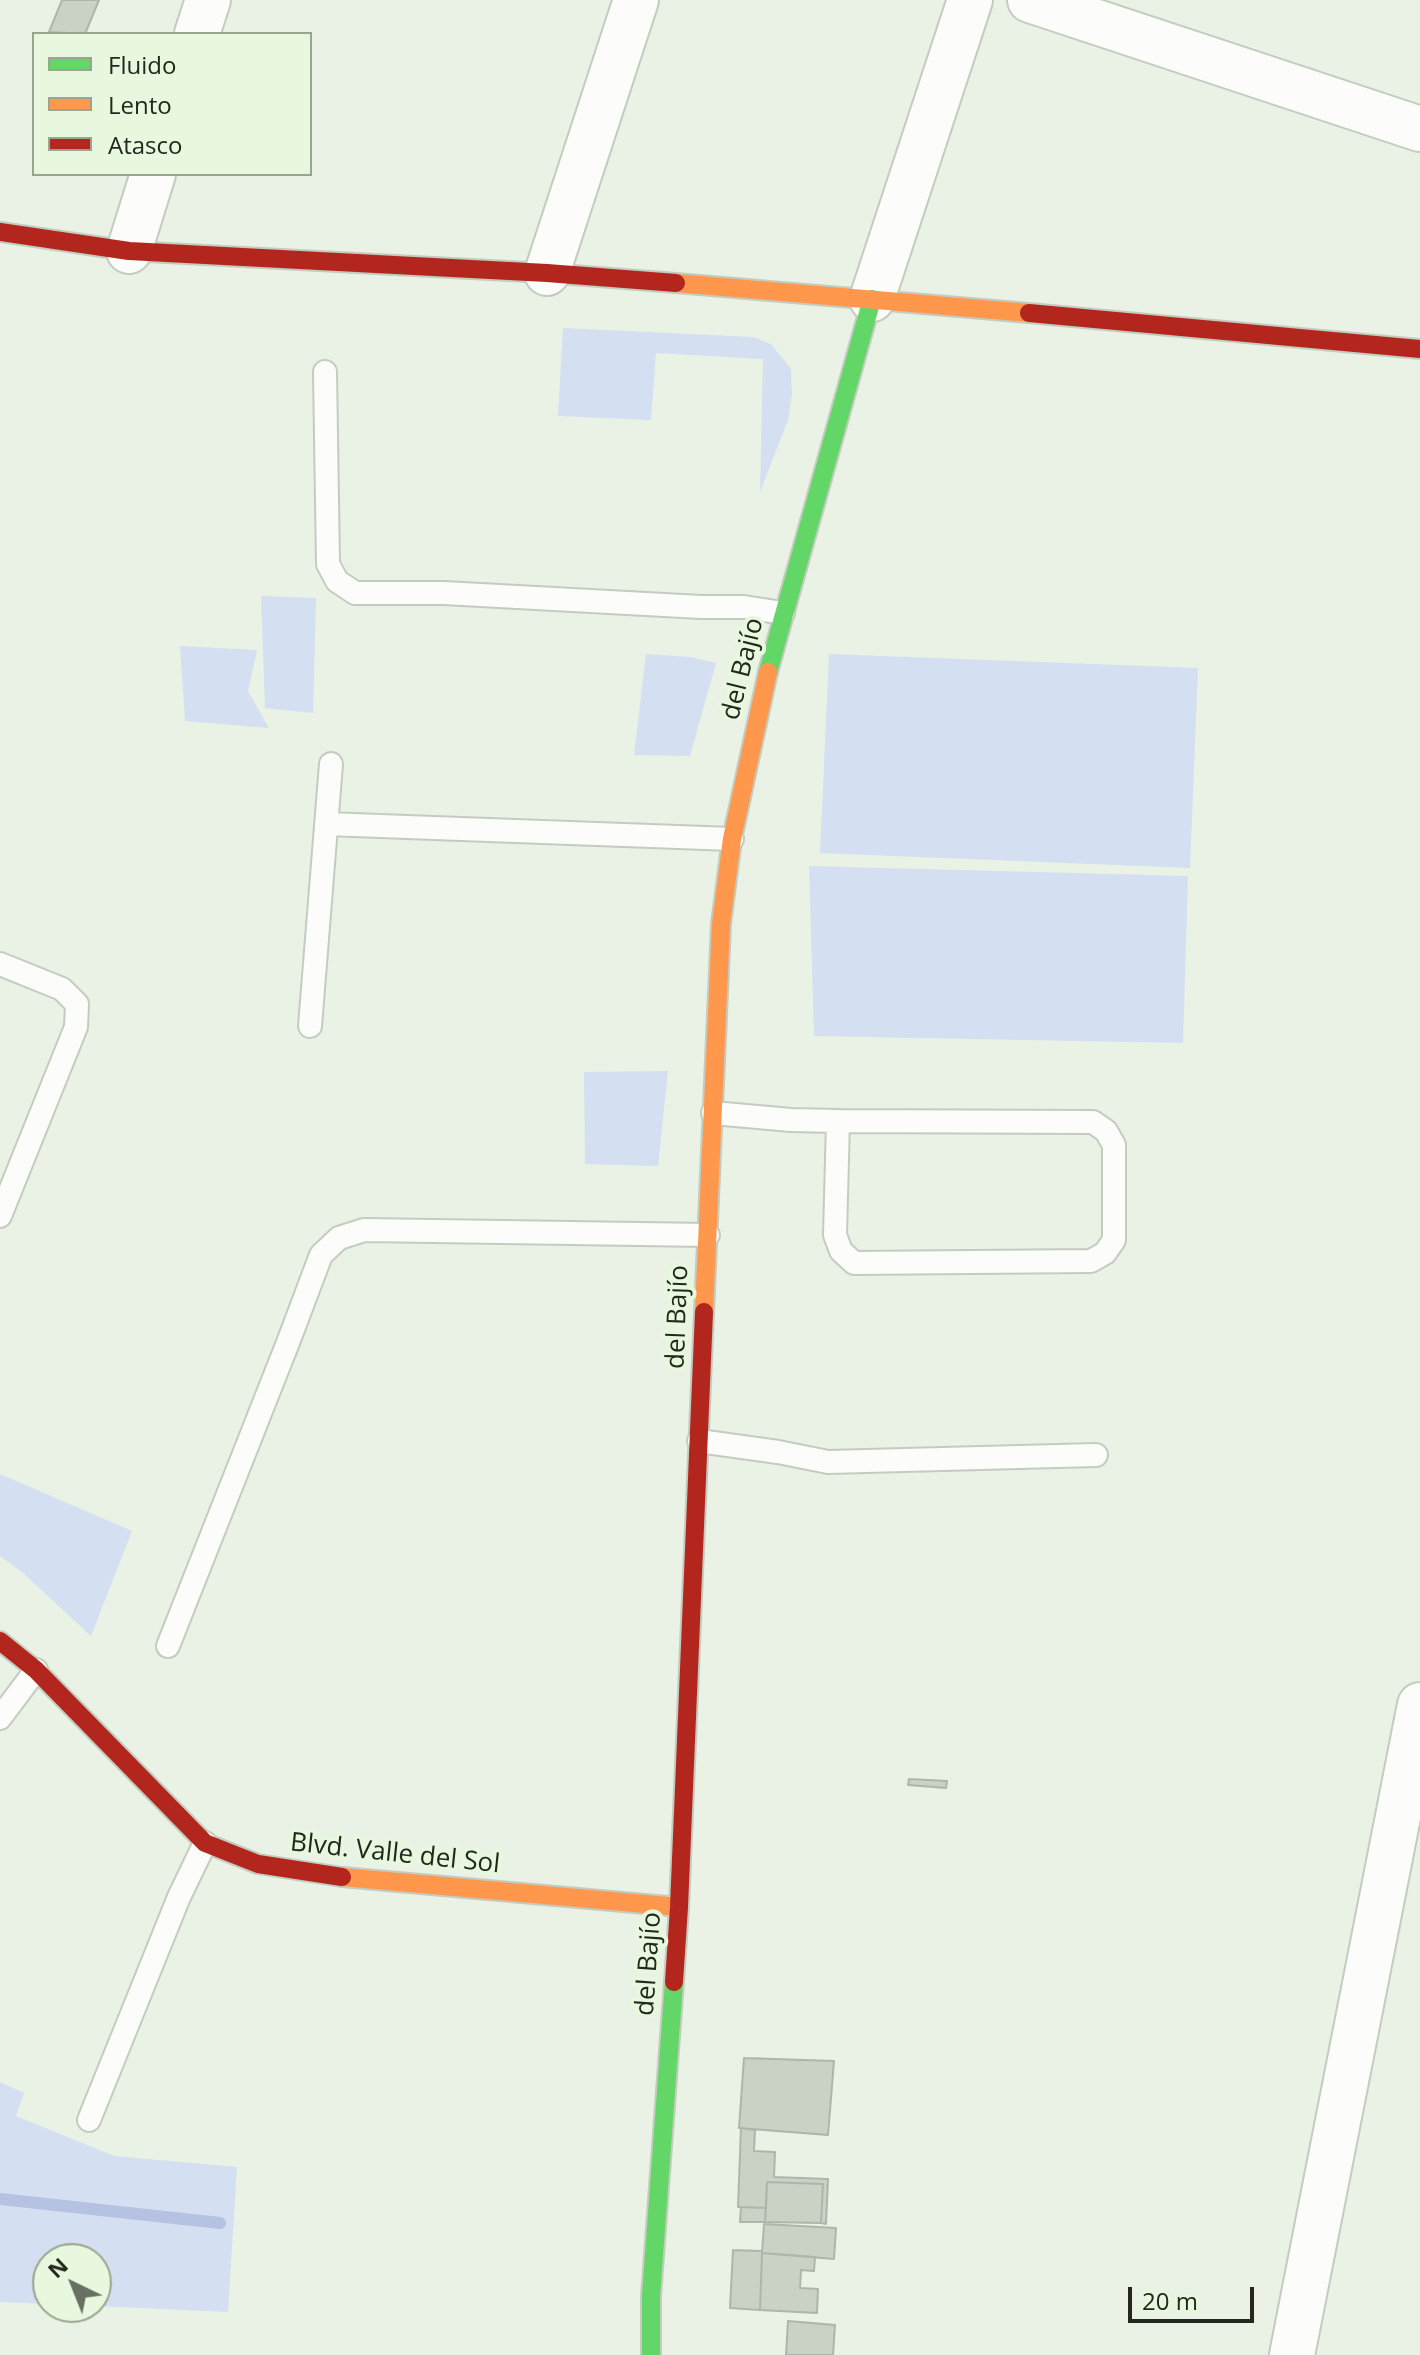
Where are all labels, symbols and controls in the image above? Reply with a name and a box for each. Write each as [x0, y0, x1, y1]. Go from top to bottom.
legend [32, 32, 312, 176]
text: Fluido [108, 48, 176, 81]
text: Lento [108, 88, 172, 121]
text: Atasco [108, 128, 182, 161]
street label: del Bajío [715, 615, 771, 723]
street label: del Bajío [661, 1265, 695, 1369]
street label: Blvd. Valle del Sol [289, 1827, 501, 1881]
street label: del Bajío [630, 1911, 668, 2017]
north arrow [32, 2243, 112, 2323]
text: N [40, 2250, 74, 2284]
scale bar [1132, 2271, 1258, 2321]
text: 20 m [1142, 2284, 1198, 2317]

